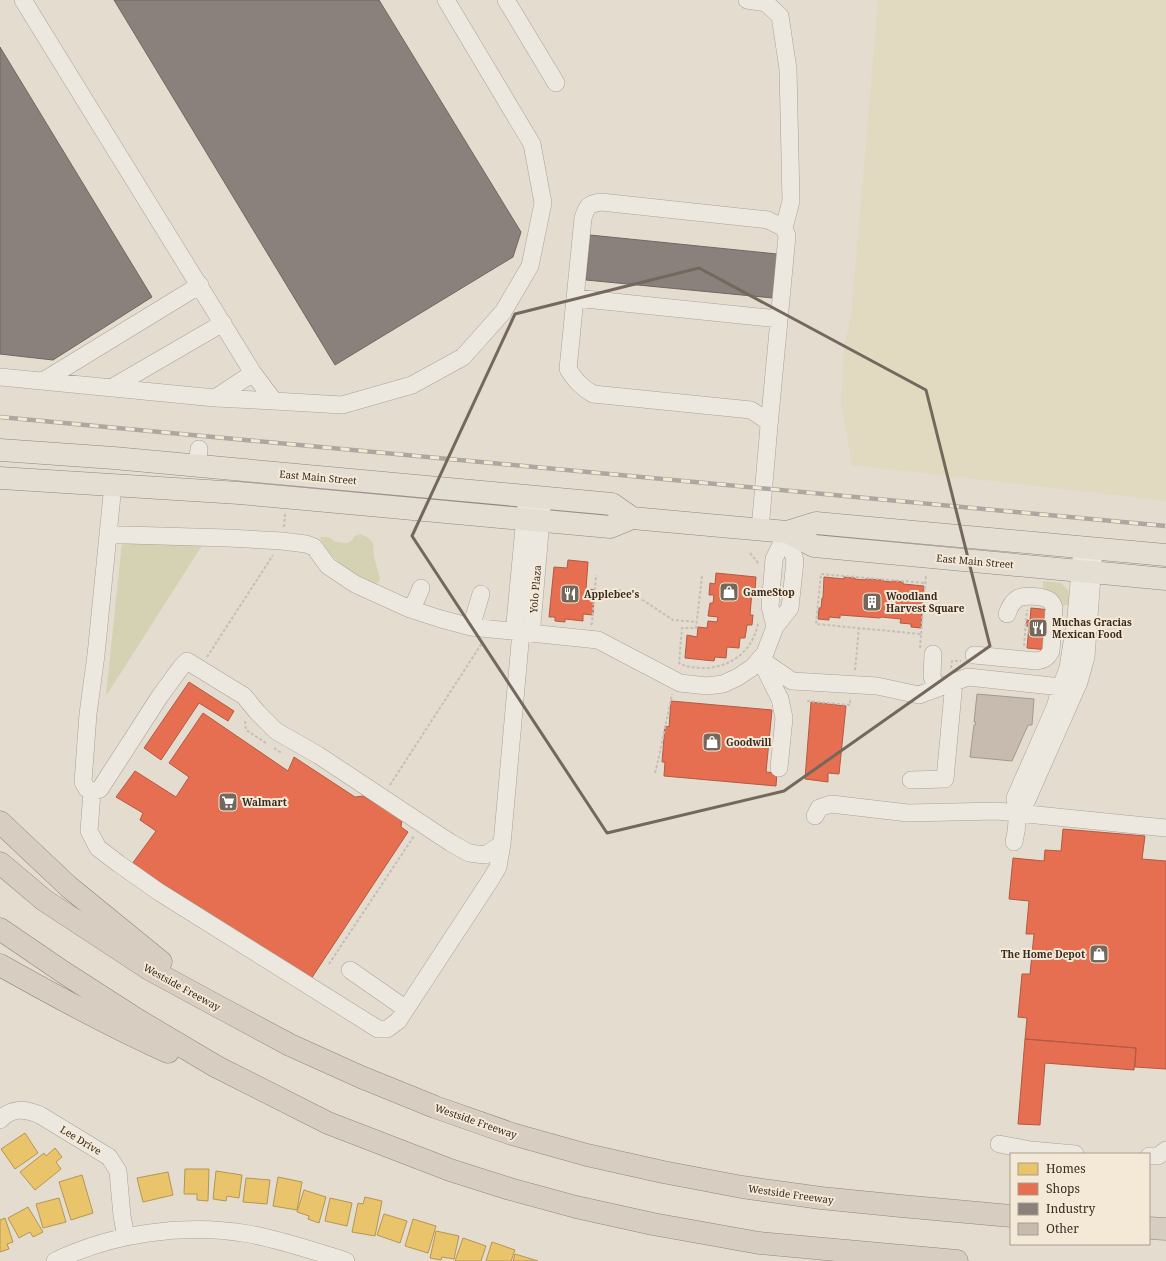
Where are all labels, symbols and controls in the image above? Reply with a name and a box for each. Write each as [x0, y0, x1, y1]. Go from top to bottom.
street label: East Main Street [279, 467, 358, 487]
street label: East Main Street [936, 551, 1015, 571]
street label: Yolo Plaza [526, 564, 544, 615]
shop icon: GameStop [718, 581, 740, 603]
restaurant icon: Applebee's [559, 583, 581, 605]
place label: GameStop [743, 585, 795, 599]
place label: Applebee's [584, 587, 640, 601]
place label: Woodland Harvest Square [886, 589, 965, 615]
building icon: Woodland Harvest Square [861, 591, 883, 613]
place label: Muchas Gracias Mexican Food [1052, 615, 1132, 641]
restaurant icon: Muchas Gracias Mexican Food [1027, 617, 1049, 639]
shop icon: Goodwill [701, 731, 723, 753]
place label: Goodwill [726, 735, 772, 749]
supermarket icon: Walmart [217, 791, 239, 813]
place label: Walmart [242, 795, 287, 809]
shop icon: The Home Depot [1088, 943, 1110, 965]
place label: The Home Depot [1001, 947, 1085, 961]
street label: Westside Freeway [141, 960, 223, 1014]
street label: Westside Freeway [433, 1100, 519, 1142]
street label: Lee Drive [58, 1122, 104, 1158]
legend [1010, 1153, 1150, 1245]
text: Homes [1046, 1160, 1086, 1177]
text: Shops [1046, 1180, 1080, 1197]
street label: Westside Freeway [747, 1181, 835, 1207]
text: Industry [1046, 1200, 1095, 1217]
text: Other [1046, 1220, 1079, 1237]

